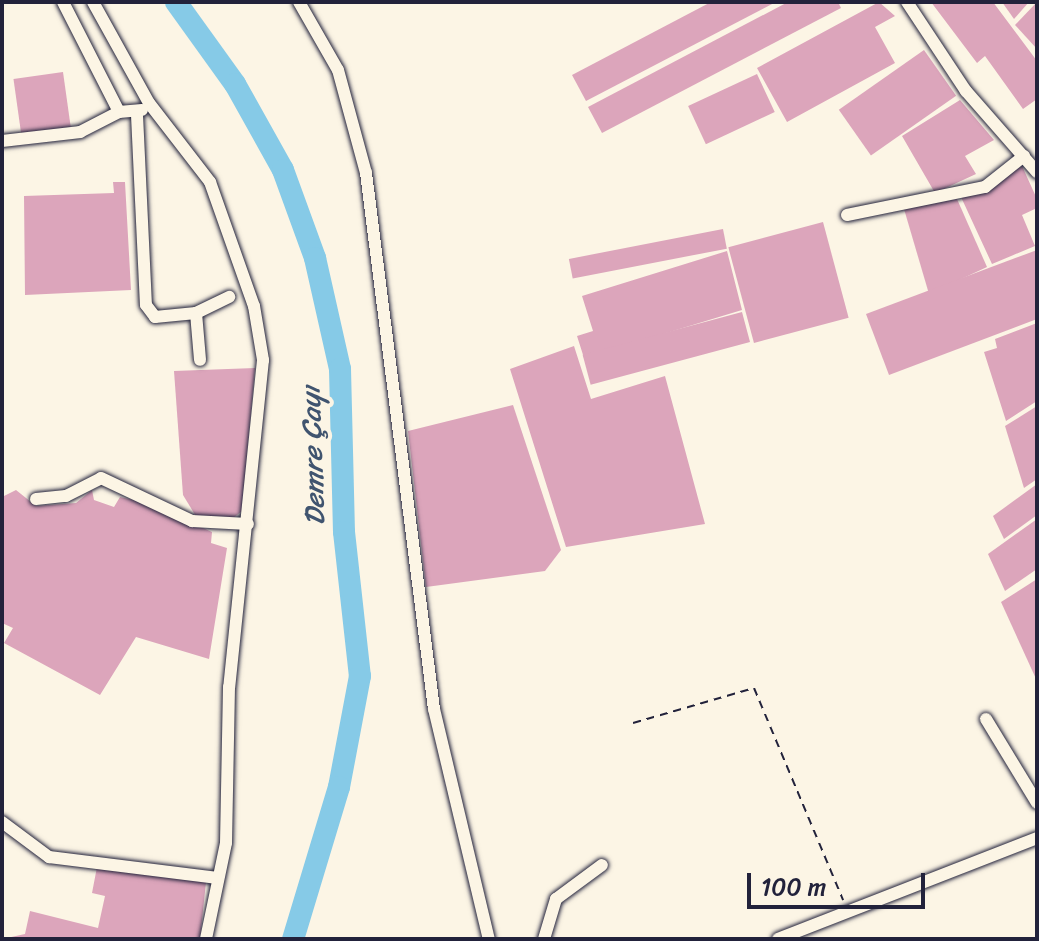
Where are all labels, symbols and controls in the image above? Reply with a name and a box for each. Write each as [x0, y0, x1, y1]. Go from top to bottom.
water label: Demre Çayı [294, 386, 332, 526]
scale bar [751, 857, 929, 907]
text: 100 m [761, 866, 826, 908]

